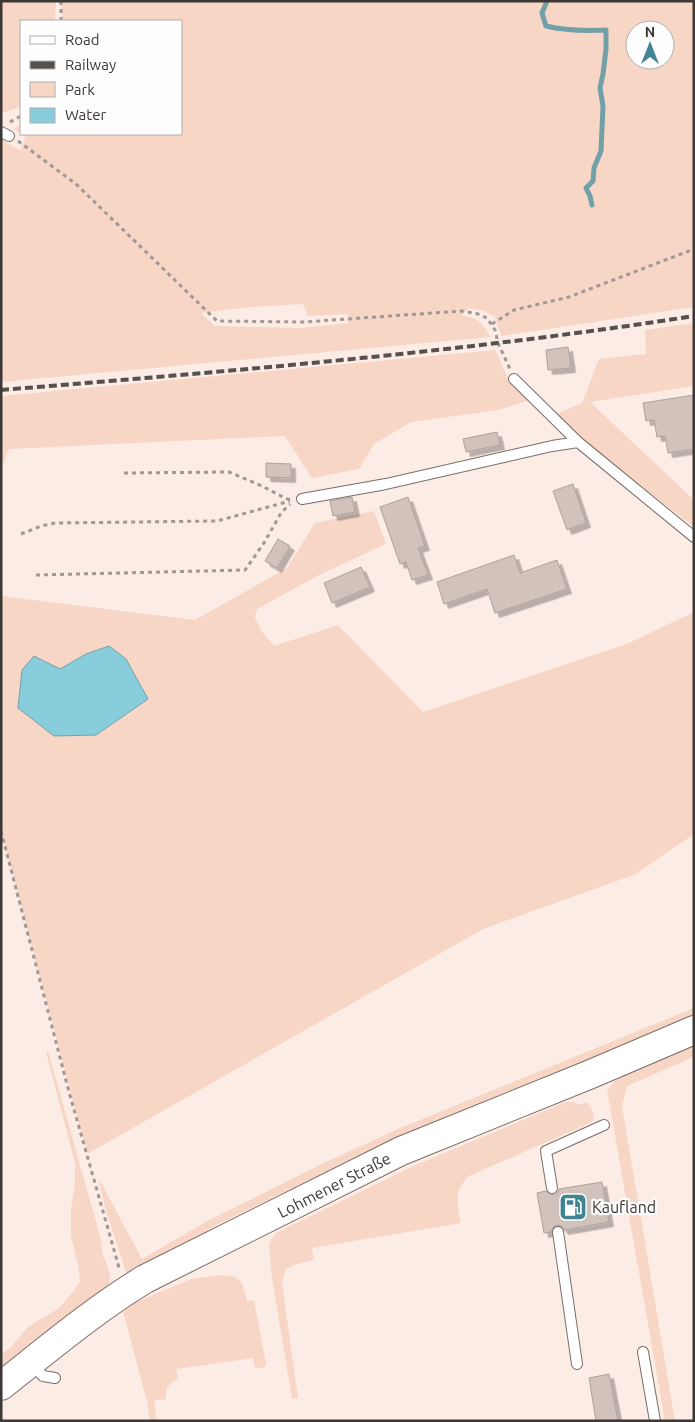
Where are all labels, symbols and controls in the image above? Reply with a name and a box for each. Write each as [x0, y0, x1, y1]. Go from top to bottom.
legend [20, 20, 182, 135]
north arrow [625, 20, 675, 70]
text: N [645, 24, 655, 40]
text: Road [65, 31, 100, 48]
text: Railway [65, 56, 116, 73]
text: Park [65, 81, 95, 98]
text: Water [65, 106, 106, 123]
street label: Lohmener Straße [274, 1149, 394, 1221]
fuel station icon: Kaufland [558, 1192, 588, 1222]
place label: Kaufland [592, 1198, 656, 1216]

